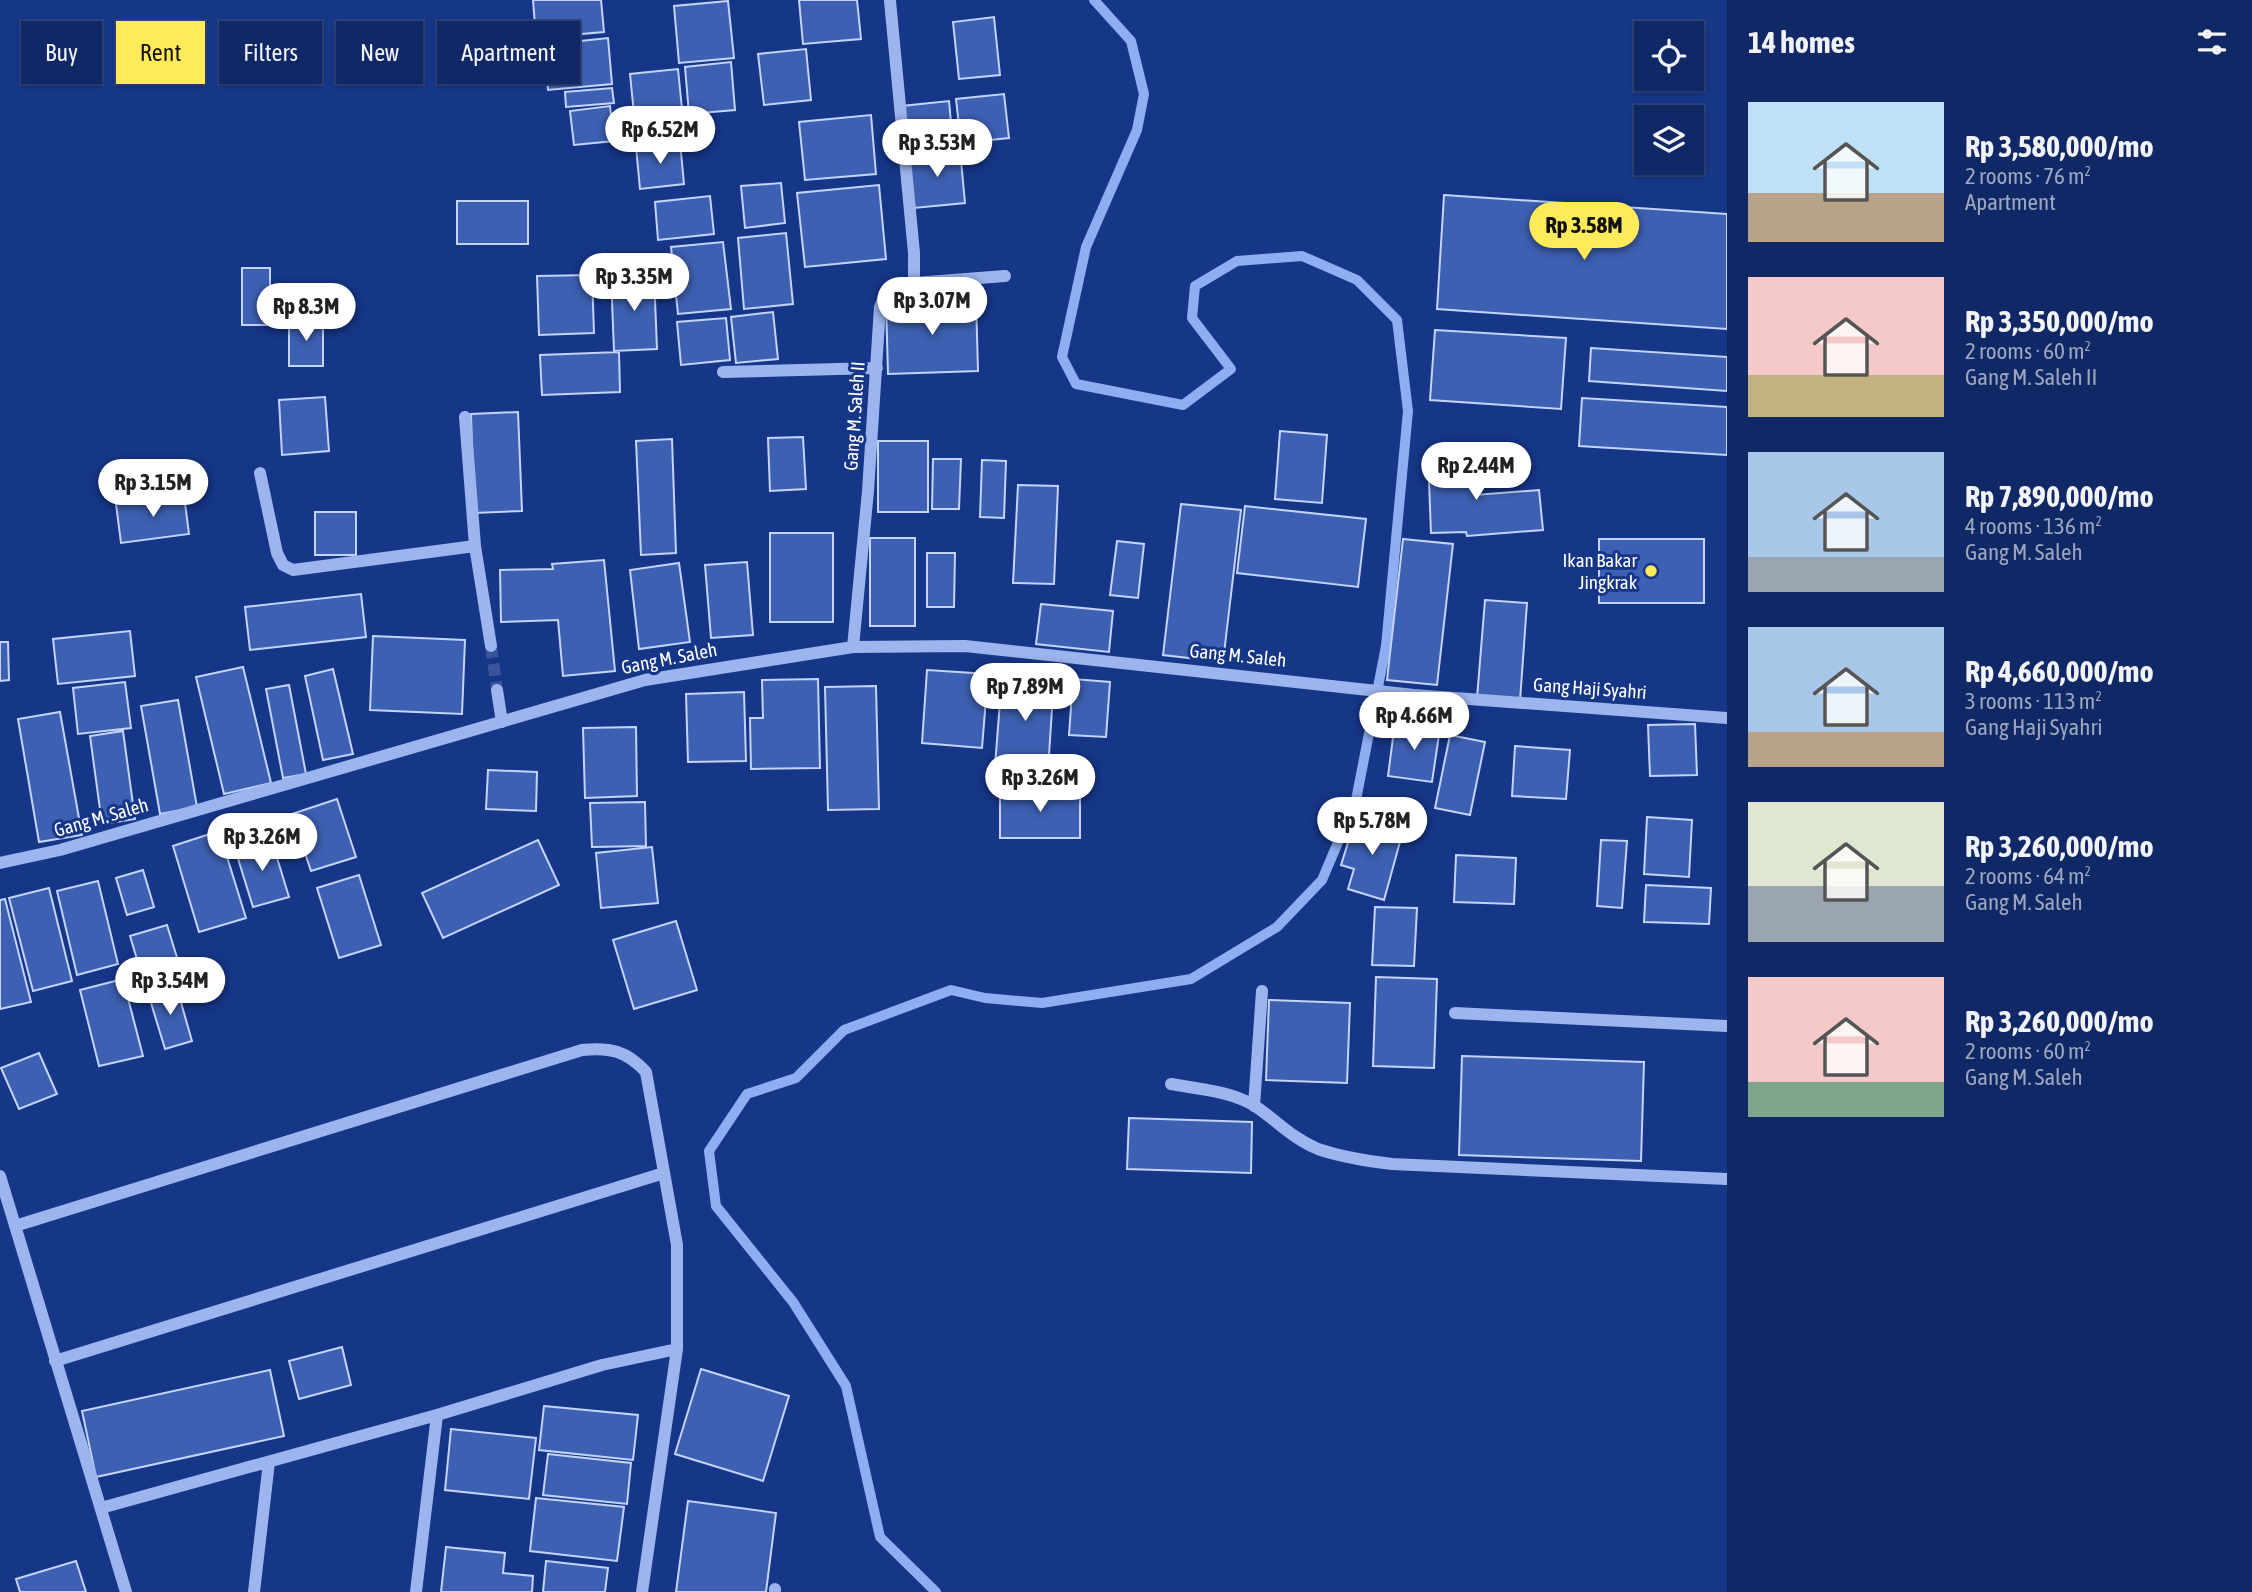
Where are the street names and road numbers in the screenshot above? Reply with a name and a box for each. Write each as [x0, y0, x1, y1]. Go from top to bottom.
street label: Gang M. Saleh II [839, 361, 869, 471]
street label: Gang M. Saleh [619, 638, 719, 678]
street label: Gang M. Saleh [1189, 639, 1287, 671]
street label: Gang Haji Syahri [1533, 673, 1647, 703]
street label: Gang M. Saleh [51, 793, 151, 841]

